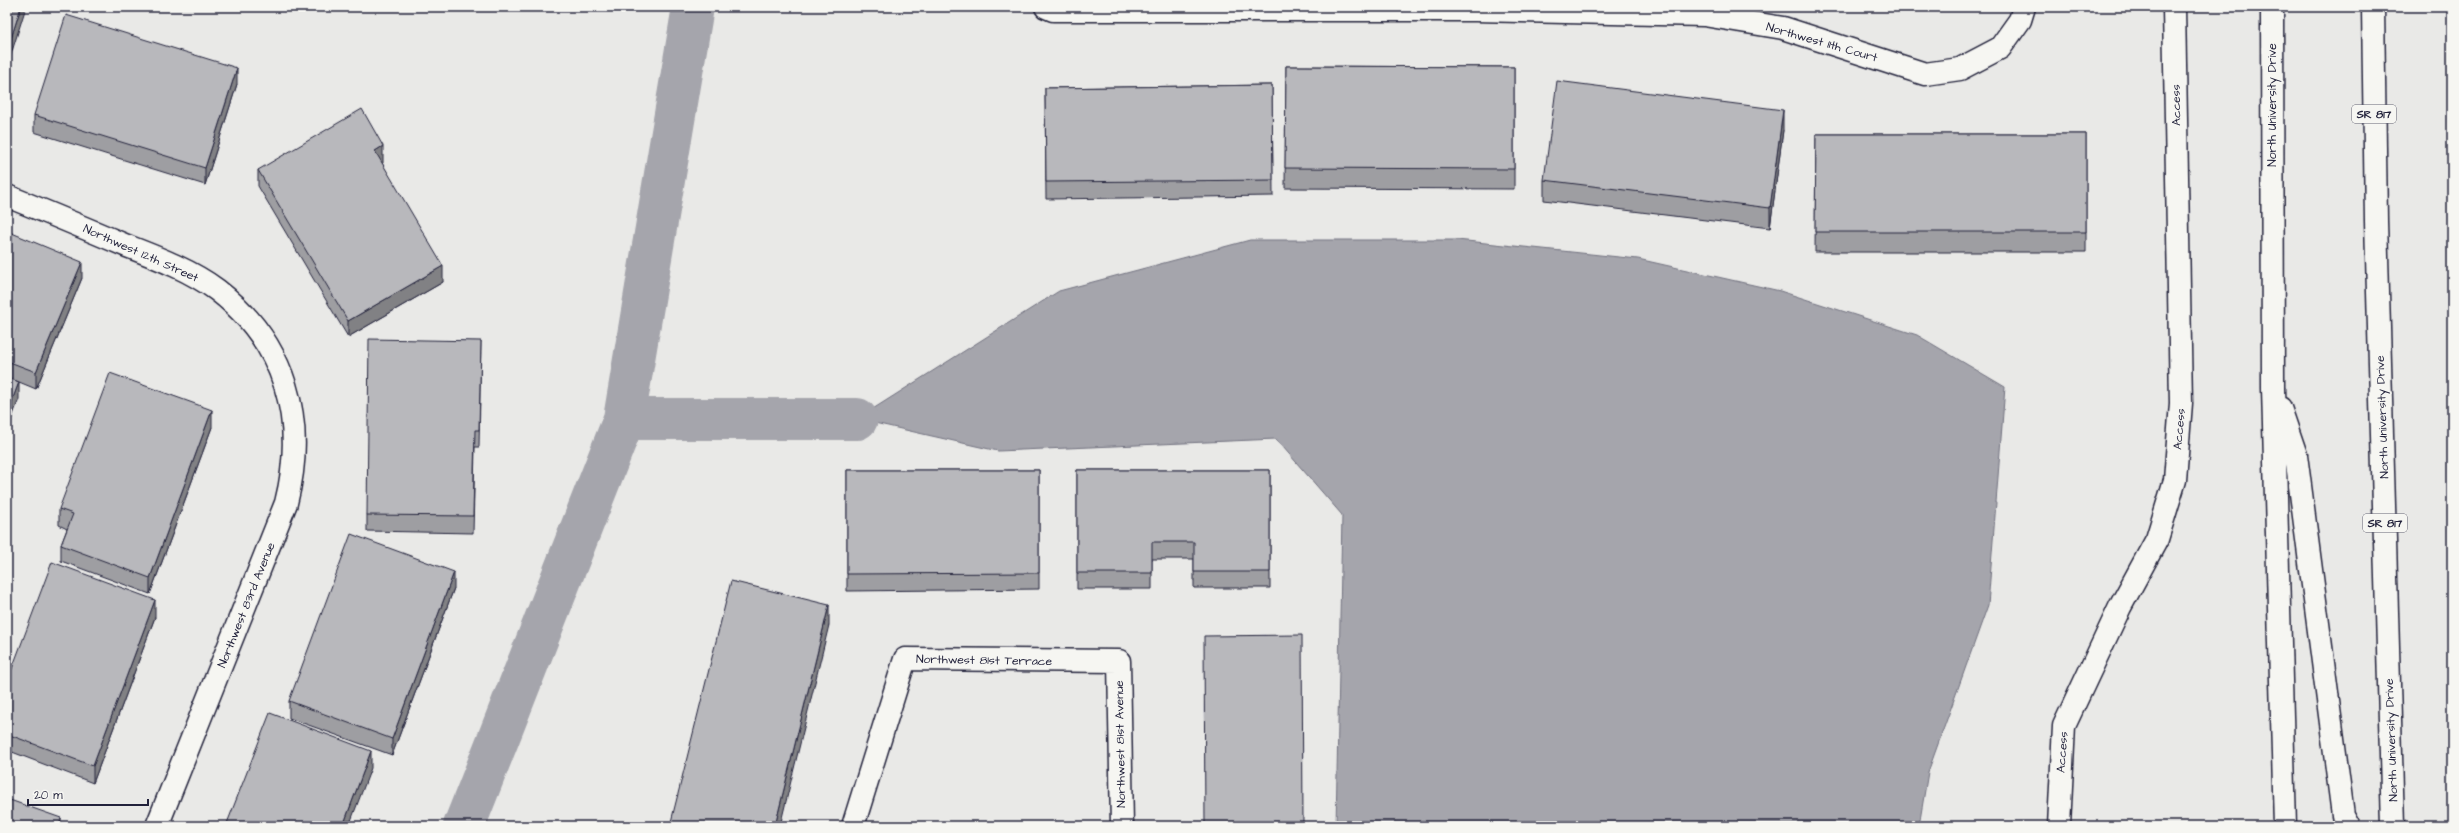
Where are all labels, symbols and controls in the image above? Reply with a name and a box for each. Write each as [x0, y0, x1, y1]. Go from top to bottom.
street label: Northwest 11th Court [1764, 18, 1880, 67]
street label: North University Drive [2264, 43, 2282, 167]
street label: Access [2168, 84, 2185, 126]
road number: SR 817 [2352, 105, 2396, 123]
street label: Northwest 12th Street [80, 220, 201, 287]
street label: North University Drive [2372, 354, 2394, 479]
street label: Access [2169, 408, 2190, 450]
road number: SR 817 [2363, 514, 2407, 532]
street label: Northwest 83rd Avenue [213, 539, 280, 671]
street label: Northwest 81st Terrace [916, 651, 1053, 670]
street label: North University Drive [2381, 677, 2403, 802]
street label: Northwest 81st Avenue [1111, 680, 1130, 808]
street label: Access [2053, 731, 2072, 773]
scale bar [28, 781, 148, 807]
text: 20 m [34, 787, 63, 804]

